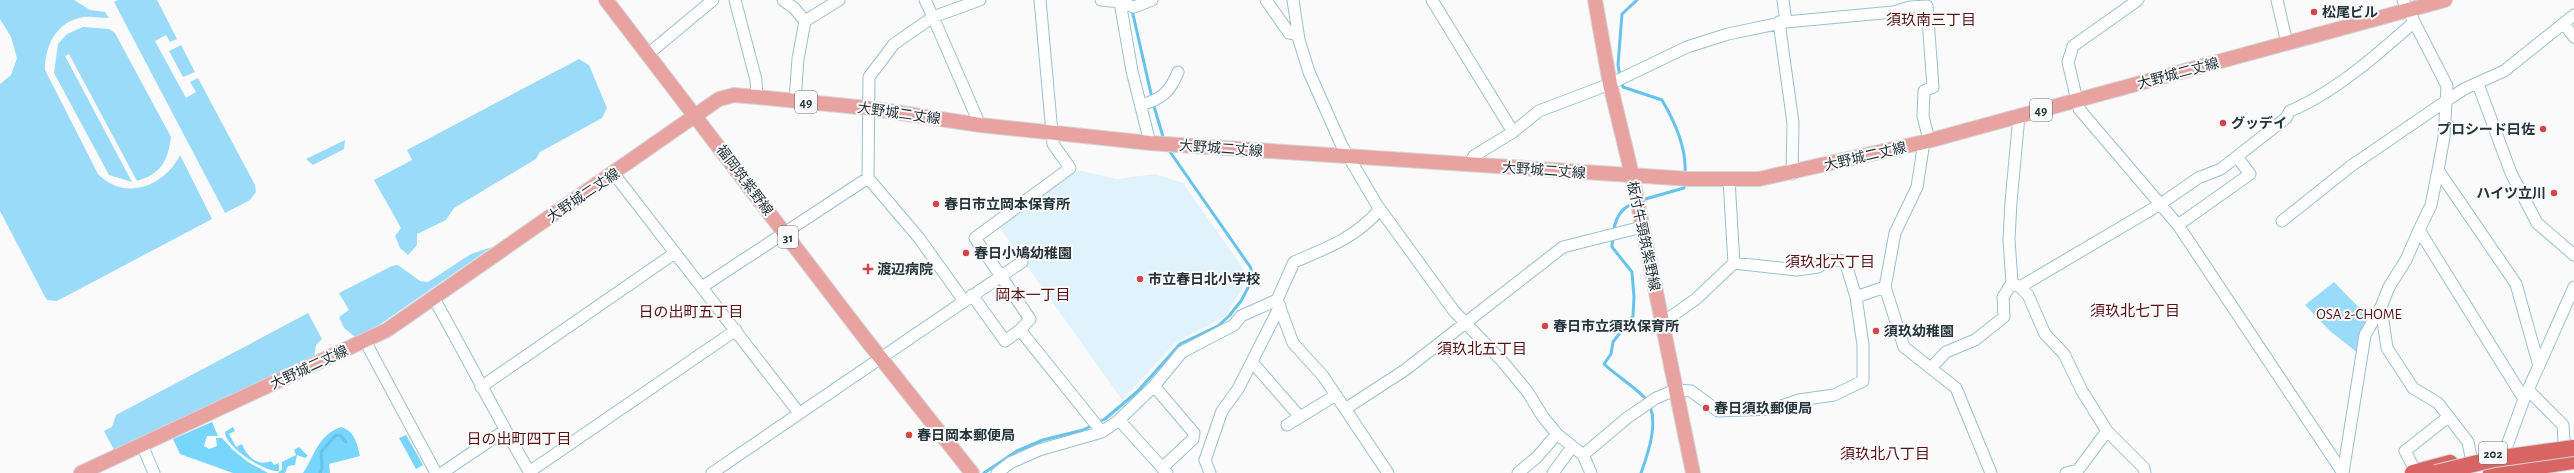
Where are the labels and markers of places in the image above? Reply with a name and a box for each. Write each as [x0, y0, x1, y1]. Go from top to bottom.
place label: 松尾ビル [2322, 5, 2378, 20]
marker: 松尾ビル [2309, 7, 2319, 17]
place label: グッデイ [2231, 115, 2287, 131]
marker: グッデイ [2218, 118, 2228, 128]
place label: プロシード曰佐 [2437, 122, 2535, 137]
marker: プロシード曰佐 [2538, 124, 2548, 134]
place label: ハイツ立川 [2476, 186, 2546, 201]
marker: ハイツ立川 [2549, 188, 2559, 198]
place label: 春日市立岡本保育所 [944, 197, 1070, 212]
marker: 春日市立岡本保育所 [931, 199, 941, 209]
place label: 春日小鳩幼稚園 [974, 245, 1072, 261]
marker: 春日小鳩幼稚園 [961, 248, 971, 258]
place label: 渡辺病院 [877, 262, 933, 277]
marker: 渡辺病院 [862, 263, 874, 275]
place label: 市立春日北小学校 [1148, 272, 1260, 287]
marker: 市立春日北小学校 [1135, 274, 1145, 284]
place label: 春日市立須玖保育所 [1553, 319, 1679, 334]
marker: 春日市立須玖保育所 [1540, 321, 1550, 331]
place label: 須玖幼稚園 [1884, 323, 1954, 339]
marker: 須玖幼稚園 [1871, 326, 1881, 336]
place label: 春日須玖郵便局 [1714, 401, 1812, 416]
marker: 春日須玖郵便局 [1701, 403, 1711, 413]
place label: 春日岡本郵便局 [917, 428, 1015, 443]
marker: 春日岡本郵便局 [904, 430, 914, 440]

